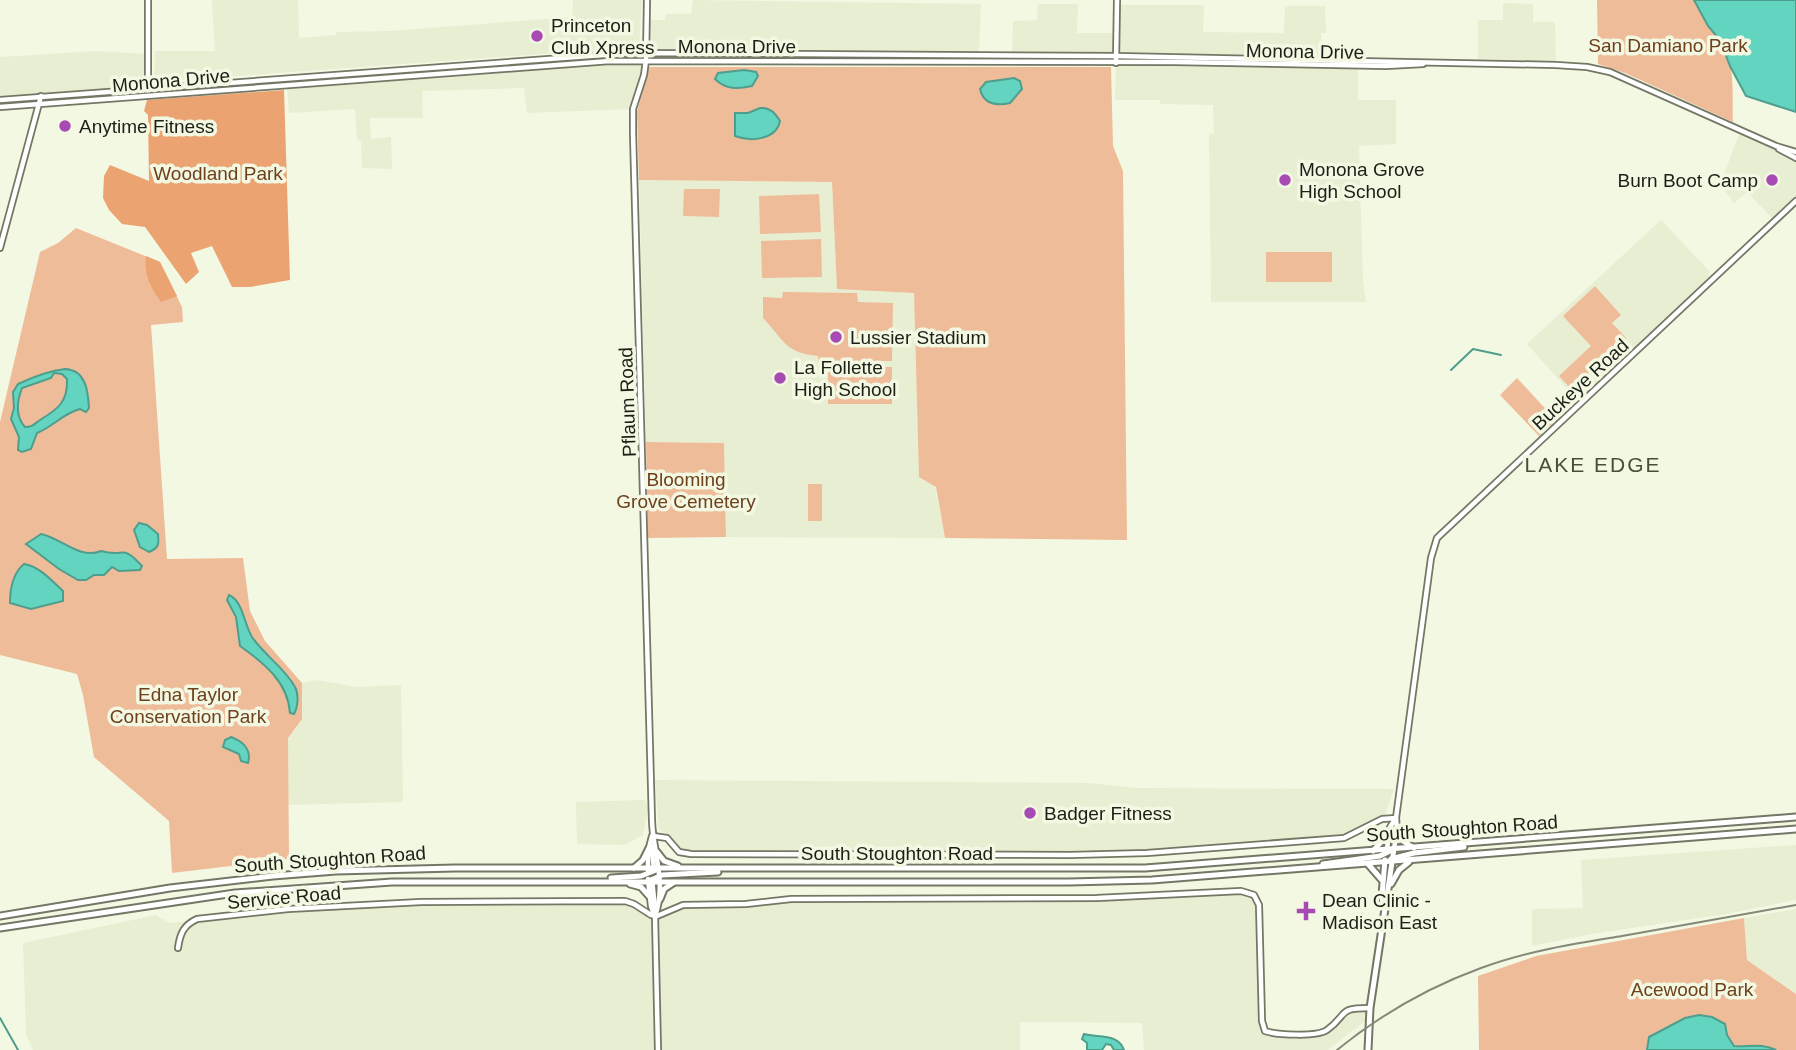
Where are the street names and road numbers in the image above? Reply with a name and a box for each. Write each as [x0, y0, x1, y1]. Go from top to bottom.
street label: Monona Drive [678, 36, 796, 57]
street label: Monona Drive [1246, 40, 1364, 63]
street label: Monona Drive [111, 65, 231, 96]
street label: Buckeye Road [1528, 335, 1633, 434]
street label: Pflaum Road [615, 347, 640, 457]
street label: South Stoughton Road [1365, 811, 1559, 846]
street label: South Stoughton Road [233, 842, 427, 877]
street label: South Stoughton Road [801, 843, 993, 864]
street label: Service Road [226, 882, 342, 913]

